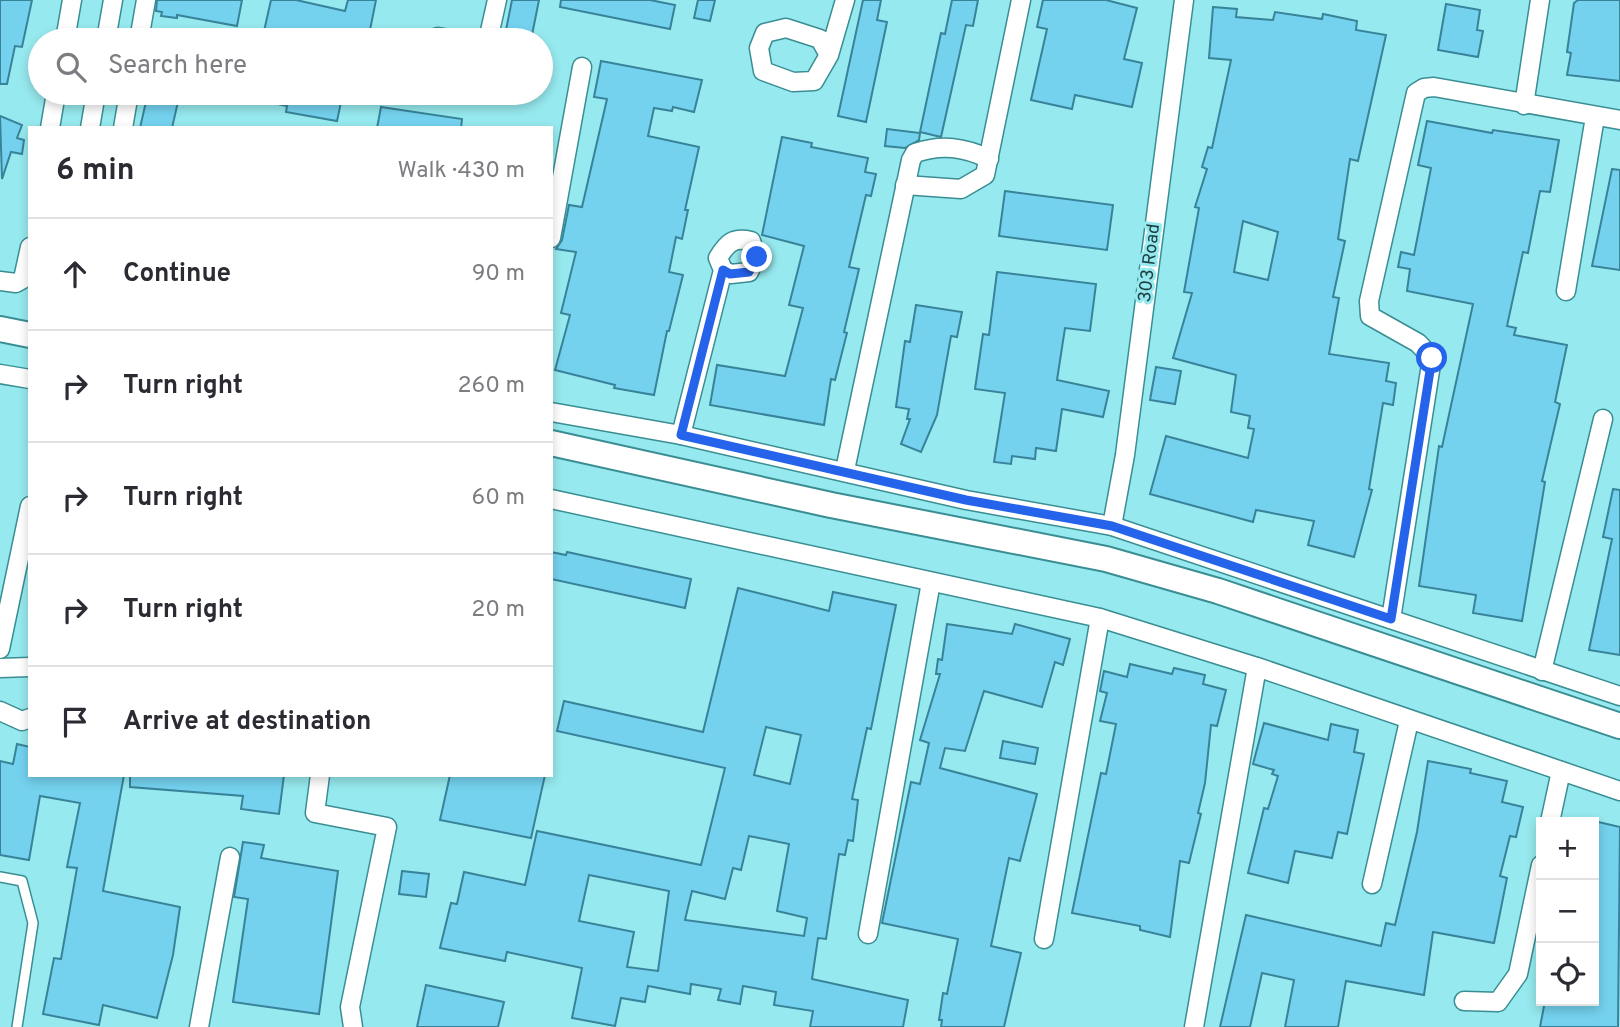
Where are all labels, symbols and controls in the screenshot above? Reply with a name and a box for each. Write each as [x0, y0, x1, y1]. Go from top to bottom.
search box [28, 28, 553, 105]
icon: search [52, 48, 90, 86]
text: Search here [108, 50, 247, 83]
text: 6 min [56, 153, 134, 190]
text: Walk · 430 m [398, 157, 525, 186]
street label: 303 Road [1134, 222, 1166, 304]
route end [741, 241, 772, 272]
icon: ahead [56, 255, 94, 293]
text: Continue [123, 258, 231, 291]
text: 90 m [472, 260, 525, 289]
route start [1416, 342, 1447, 373]
icon: right [56, 367, 94, 405]
text: Turn right [123, 370, 243, 403]
text: 260 m [458, 372, 525, 401]
icon: right [56, 479, 94, 517]
text: Turn right [123, 482, 243, 515]
text: 60 m [472, 484, 525, 513]
icon: right [56, 591, 94, 629]
text: Turn right [123, 594, 243, 627]
text: 20 m [471, 596, 525, 625]
icon: arrive [56, 703, 94, 741]
text: Arrive at destination [123, 706, 371, 739]
map controls [1536, 817, 1599, 1006]
button: + [1536, 817, 1599, 880]
button: − [1536, 880, 1599, 943]
button: locate [1536, 943, 1599, 1006]

